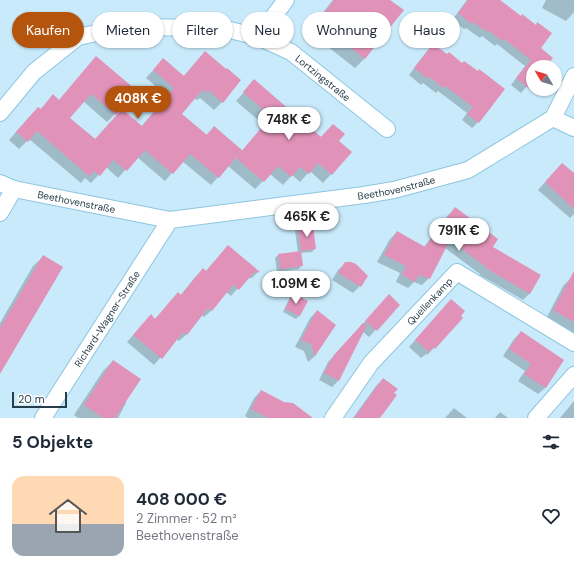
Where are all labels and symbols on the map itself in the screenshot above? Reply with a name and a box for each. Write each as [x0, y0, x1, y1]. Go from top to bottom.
street label: Lortzingstraße [293, 52, 354, 104]
north arrow [526, 60, 562, 96]
pin: 408K € [105, 86, 171, 120]
pin: 748K € [256, 107, 322, 141]
street label: Beethovenstraße [357, 173, 437, 202]
street label: Beethovenstraße [36, 187, 117, 216]
pin: 465K € [274, 204, 340, 238]
pin: 791K € [426, 218, 492, 252]
street label: Richard-Wagner-Straße [71, 268, 143, 369]
pin: 1.09M € [259, 271, 333, 305]
street label: Quellenkamp [404, 275, 455, 328]
scale bar [12, 390, 67, 409]

